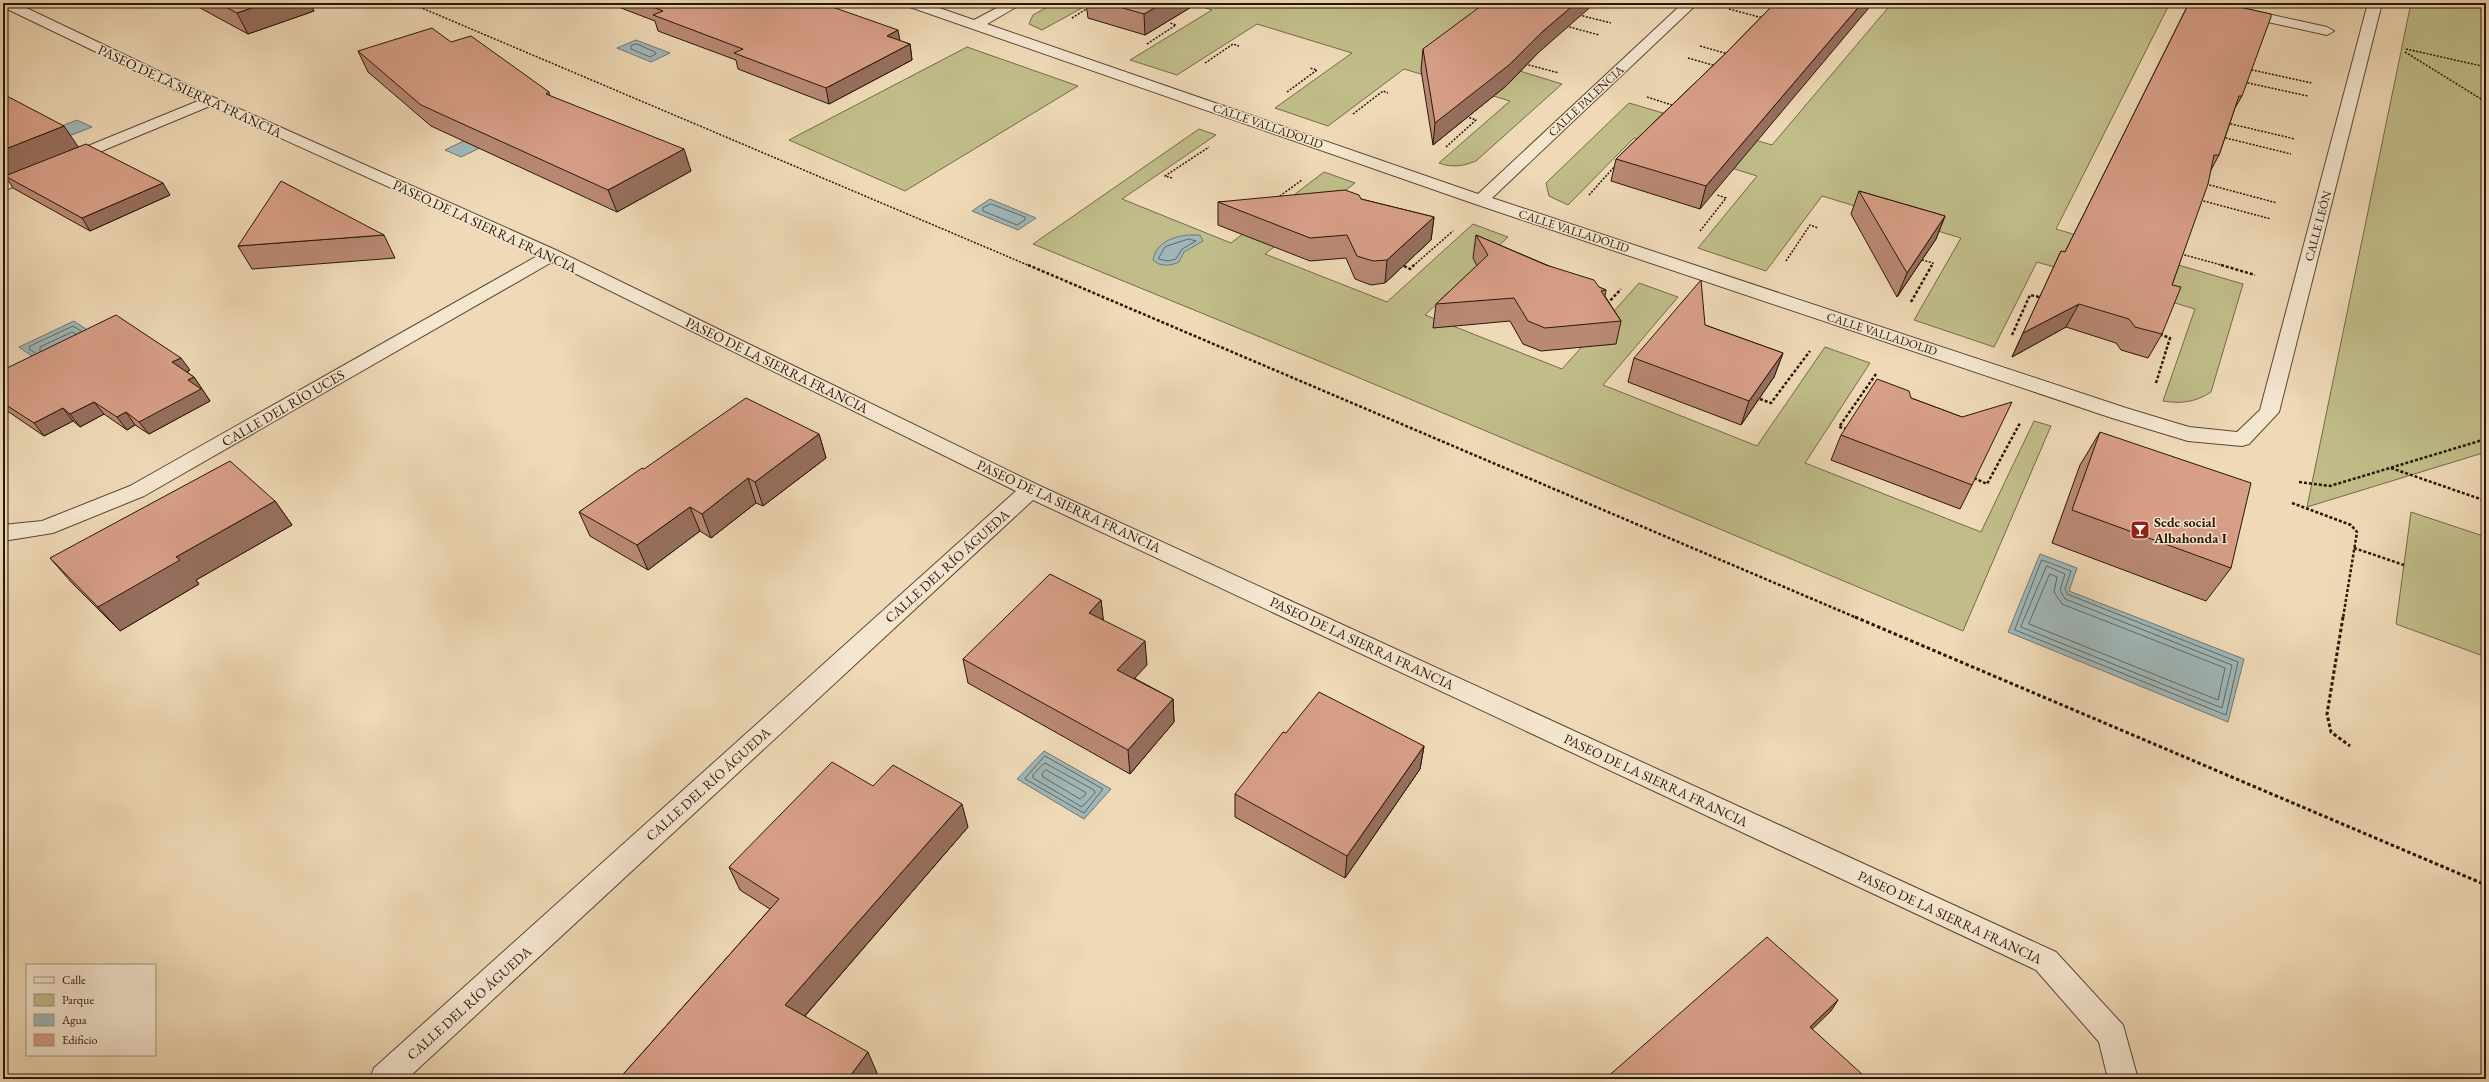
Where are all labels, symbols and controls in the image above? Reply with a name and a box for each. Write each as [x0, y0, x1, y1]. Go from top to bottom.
street label: PASEO DE LA SIERRA FRANCIA [95, 40, 285, 142]
street label: CALLE PALENCIA [1545, 61, 1628, 140]
street label: CALLE VALLADOLID [1211, 100, 1325, 152]
street label: PASEO DE LA SIERRA FRANCIA [390, 175, 580, 277]
street label: CALLE LEÓN [2301, 188, 2335, 263]
street label: CALLE VALLADOLID [1517, 206, 1631, 256]
street label: CALLE VALLADOLID [1825, 309, 1939, 359]
street label: PASEO DE LA SIERRA FRANCIA [683, 313, 872, 417]
street label: CALLE DEL RÍO UCES [218, 365, 348, 451]
street label: PASEO DE LA SIERRA FRANCIA [974, 455, 1164, 557]
street label: CALLE DEL RÍO ÁGUEDA [881, 505, 1013, 627]
place label: Sede social Albahonda I [2153, 513, 2227, 547]
bar icon: Sede social Albahonda I [2129, 519, 2151, 541]
street label: PASEO DE LA SIERRA FRANCIA [1267, 592, 1457, 694]
street label: CALLE DEL RÍO ÁGUEDA [642, 723, 774, 845]
street label: PASEO DE LA SIERRA FRANCIA [1561, 729, 1751, 831]
street label: PASEO DE LA SIERRA FRANCIA [1855, 866, 2045, 968]
street label: CALLE DEL RÍO ÁGUEDA [403, 942, 535, 1064]
legend [26, 964, 156, 1056]
text: Calle [62, 972, 86, 988]
text: Parque [62, 992, 94, 1008]
text: Agua [61, 1012, 87, 1028]
text: Edificio [62, 1032, 98, 1048]

